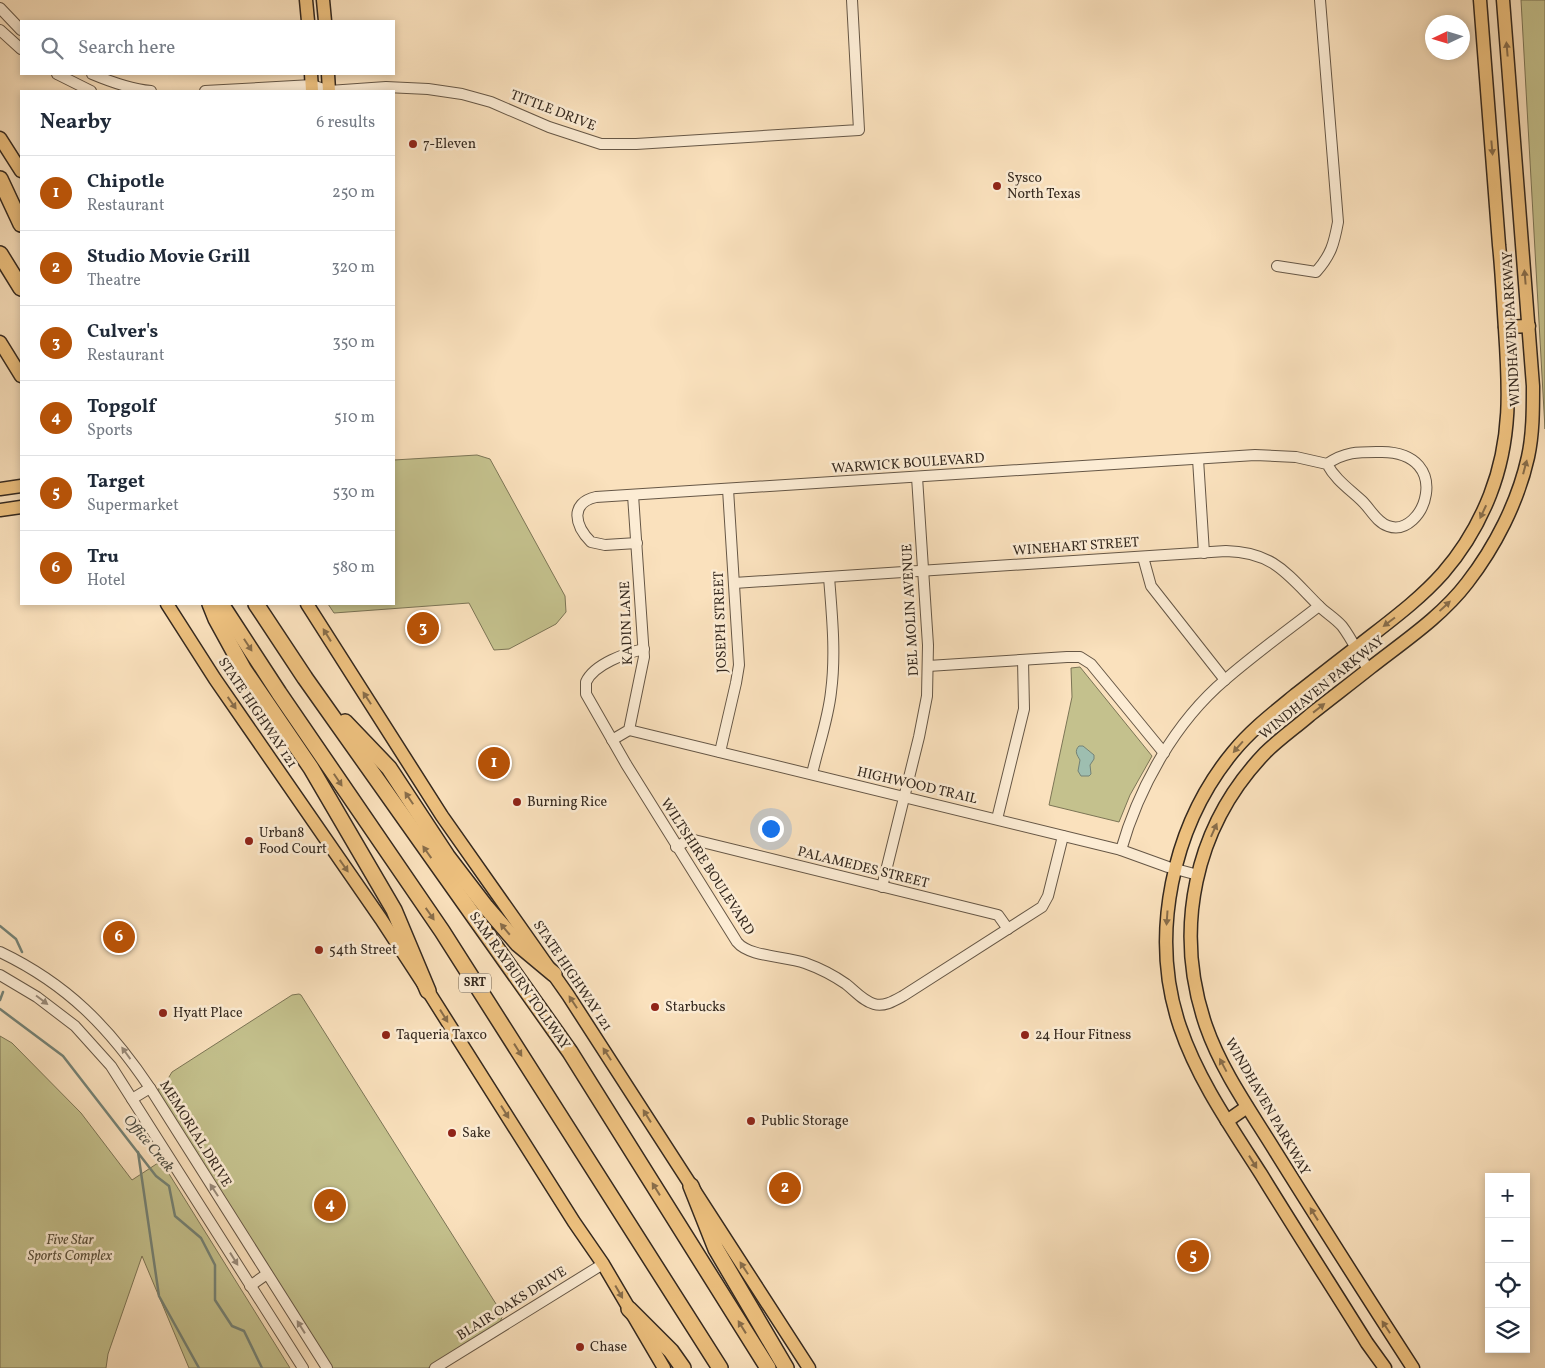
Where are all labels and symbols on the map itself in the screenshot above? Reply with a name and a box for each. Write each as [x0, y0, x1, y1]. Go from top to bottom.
north arrow [1425, 15, 1470, 60]
one-way arrow [1503, 41, 1511, 57]
street label: TITTLE DRIVE [507, 86, 599, 136]
place label: 7-Eleven [423, 135, 476, 154]
marker: 7-Eleven [407, 138, 419, 150]
one-way arrow [1488, 141, 1496, 157]
place label: Sysco North Texas [1007, 169, 1080, 204]
marker: Sysco North Texas [991, 180, 1003, 192]
street label: WINDHAVEN PARKWAY [1498, 251, 1526, 407]
one-way arrow [1521, 269, 1529, 285]
street label: WARWICK BOULEVARD [831, 449, 985, 479]
one-way arrow [1521, 459, 1529, 474]
one-way arrow [1478, 505, 1486, 519]
street label: WINEHART STREET [1012, 533, 1140, 561]
street label: DEL MOLIN AVENUE [898, 543, 924, 677]
street label: JOSEPH STREET [710, 571, 732, 673]
street label: KADIN LANE [616, 581, 638, 665]
one-way arrow [1439, 600, 1451, 612]
pin: 3 [407, 609, 439, 647]
one-way arrow [1383, 617, 1396, 628]
one-way arrow [322, 628, 331, 641]
street label: WINDHAVEN PARKWAY [1256, 632, 1389, 744]
one-way arrow [243, 638, 252, 651]
street label: STATE HIGHWAY 121 [213, 654, 301, 772]
one-way arrow [362, 691, 371, 705]
one-way arrow [227, 696, 237, 710]
one-way arrow [1312, 703, 1325, 714]
one-way arrow [1233, 741, 1244, 753]
pin: 1 [478, 744, 510, 782]
street label: HIGHWOOD TRAIL [855, 763, 979, 809]
one-way arrow [333, 773, 343, 786]
one-way arrow [404, 792, 414, 805]
place label: Burning Rice [527, 793, 607, 812]
street label: WILTSHIRE BOULEVARD [656, 795, 758, 939]
marker: Burning Rice [511, 796, 523, 808]
your location [758, 816, 784, 842]
one-way arrow [1211, 823, 1219, 837]
place label: Urban8 Food Court [259, 824, 327, 859]
marker: Urban8 Food Court [243, 835, 255, 847]
street label: PALAMEDES STREET [795, 842, 931, 894]
one-way arrow [422, 845, 432, 859]
one-way arrow [339, 859, 349, 872]
one-way arrow [425, 907, 435, 920]
street label: SAM RAYBURN TOLLWAY [464, 908, 574, 1054]
one-way arrow [1163, 910, 1171, 926]
street label: STATE HIGHWAY 121 [528, 917, 616, 1035]
pin: 6 [103, 918, 135, 956]
one-way arrow [500, 923, 511, 935]
place label: 54th Street [329, 941, 397, 960]
marker: 54th Street [313, 944, 325, 956]
road number: SRT [459, 974, 491, 992]
one-way arrow [35, 995, 48, 1006]
one-way arrow [568, 995, 578, 1009]
place label: Starbucks [665, 998, 726, 1017]
marker: Starbucks [649, 1001, 661, 1013]
place label: Hyatt Place [173, 1004, 243, 1023]
marker: Hyatt Place [157, 1007, 169, 1019]
one-way arrow [439, 1009, 449, 1023]
place label: Taqueria Taxco [396, 1026, 487, 1045]
place label: 24 Hour Fitness [1035, 1026, 1131, 1045]
marker: Taqueria Taxco [380, 1029, 392, 1041]
marker: 24 Hour Fitness [1019, 1029, 1031, 1041]
street label: WINDHAVEN PARKWAY [1220, 1035, 1314, 1179]
one-way arrow [513, 1044, 523, 1057]
one-way arrow [120, 1047, 131, 1060]
one-way arrow [602, 1047, 611, 1061]
one-way arrow [1219, 1057, 1227, 1072]
street label: MEMORIAL DRIVE [154, 1077, 236, 1191]
one-way arrow [500, 1105, 509, 1118]
one-way arrow [642, 1109, 651, 1123]
water label: Office Creek [118, 1111, 178, 1177]
place label: Public Storage [761, 1112, 849, 1131]
marker: Public Storage [745, 1115, 757, 1127]
place label: Sake [462, 1124, 491, 1143]
marker: Sake [446, 1127, 458, 1139]
one-way arrow [1249, 1156, 1258, 1169]
pin: 2 [769, 1169, 801, 1207]
one-way arrow [209, 1183, 218, 1197]
one-way arrow [651, 1183, 660, 1196]
pin: 4 [314, 1186, 346, 1224]
one-way arrow [1309, 1207, 1319, 1220]
park label: Five Star Sports Complex [28, 1231, 113, 1266]
pin: 5 [1177, 1237, 1209, 1275]
one-way arrow [229, 1253, 238, 1266]
street label: BLAIR OAKS DRIVE [453, 1262, 571, 1346]
one-way arrow [739, 1262, 749, 1275]
one-way arrow [615, 1285, 624, 1299]
one-way arrow [296, 1320, 306, 1334]
one-way arrow [738, 1320, 747, 1333]
one-way arrow [1381, 1320, 1391, 1334]
place label: Chase [590, 1338, 627, 1357]
marker: Chase [574, 1341, 586, 1353]

